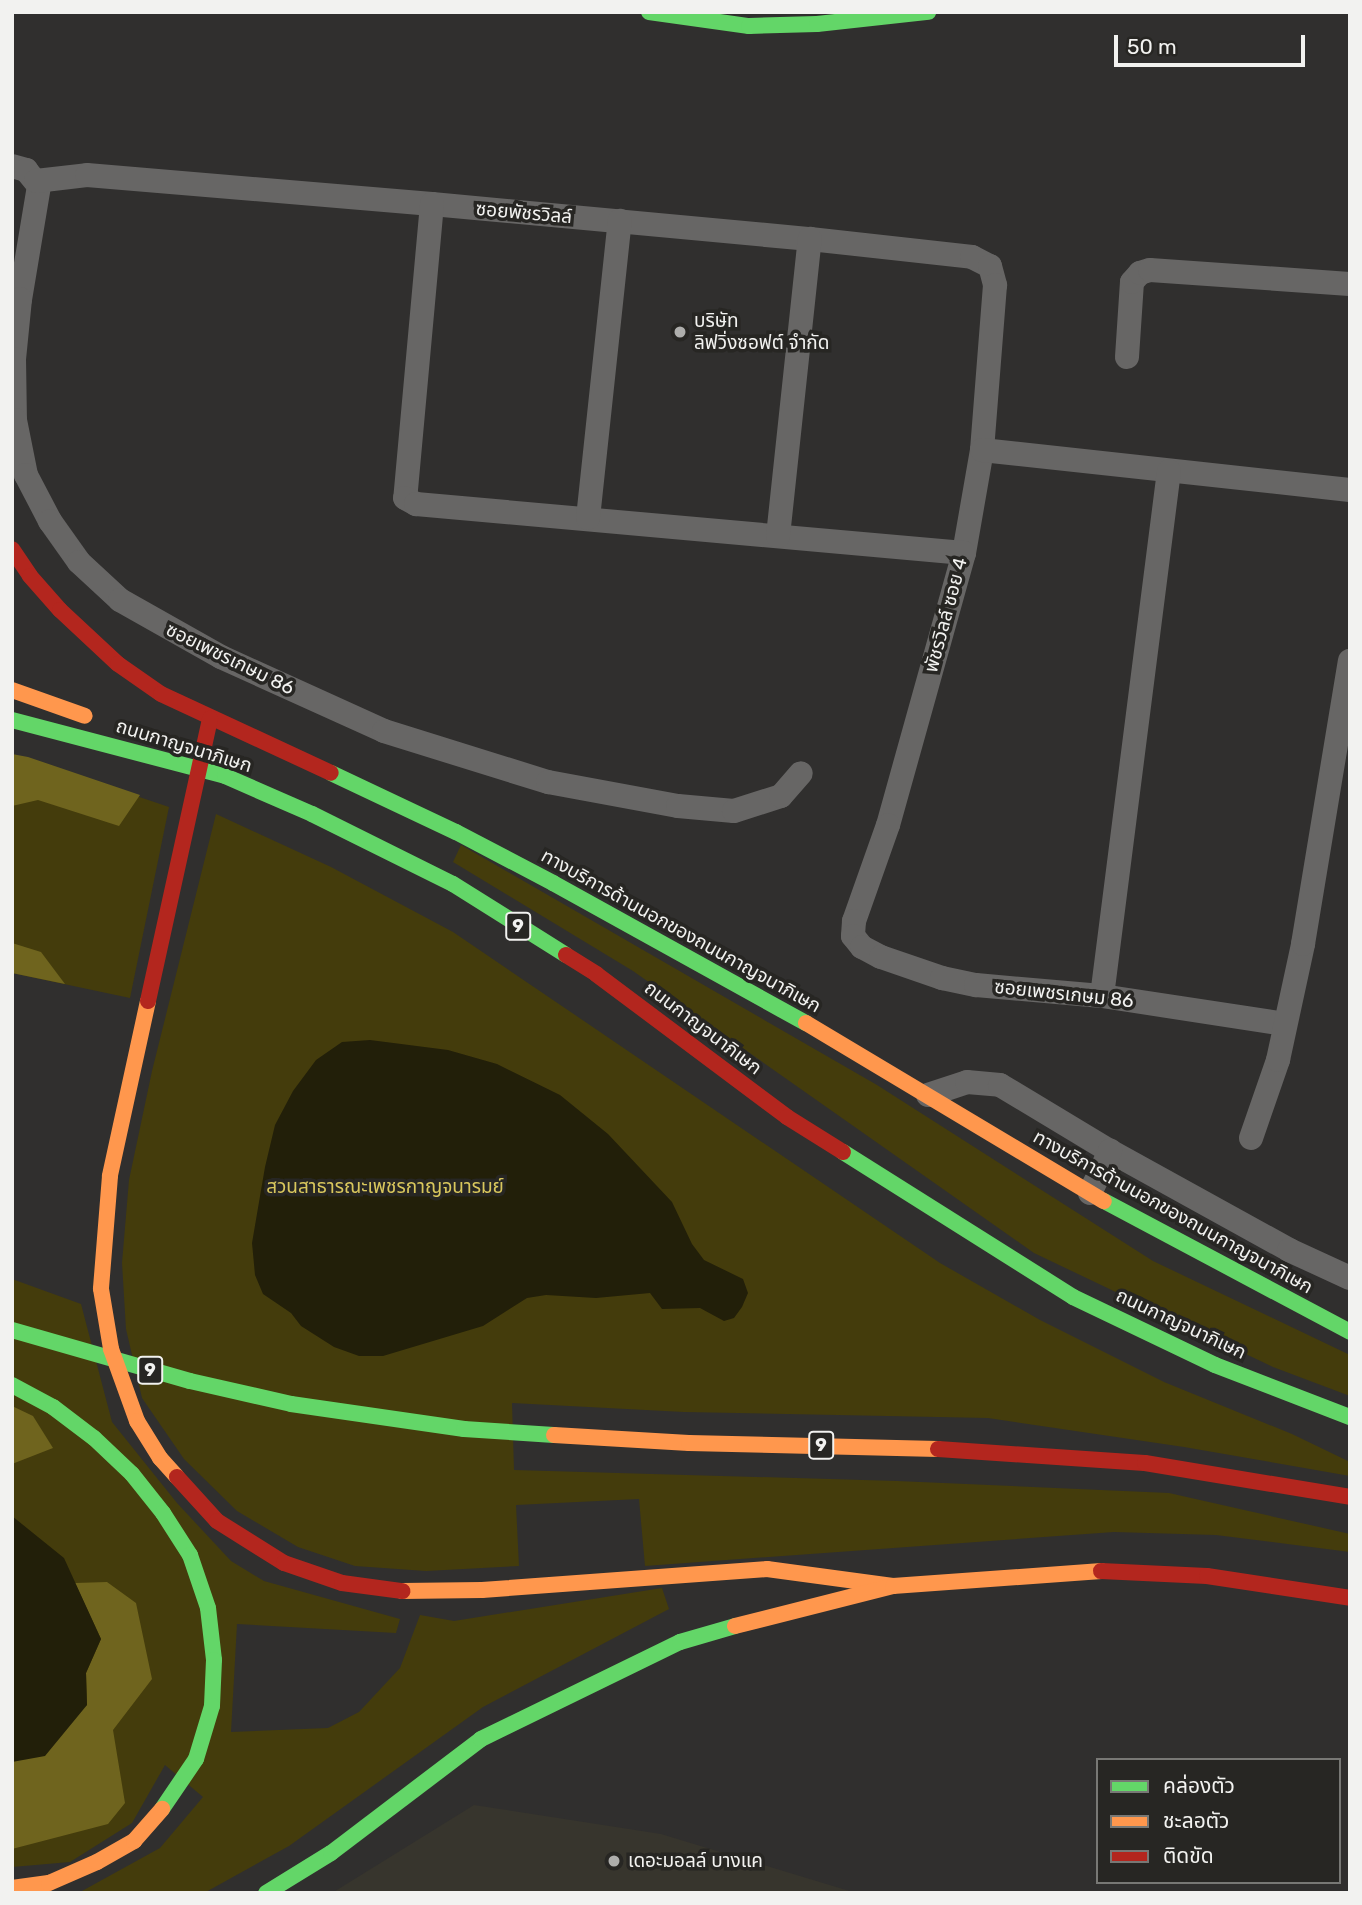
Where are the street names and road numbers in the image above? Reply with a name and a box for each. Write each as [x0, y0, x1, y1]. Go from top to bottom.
street label: ซอยพัชรวิลล์ [475, 197, 573, 229]
street label: พัชรวิลล์ ซอย 4 [920, 555, 972, 675]
street label: ซอยเพชรเกษม 86 [162, 618, 298, 700]
street label: ถนนกาญจนาภิเษก [113, 714, 255, 778]
street label: ทางบริการด้านนอกของถนนกาญจนาภิเษก [537, 844, 825, 1018]
road number: 9 [504, 911, 532, 940]
street label: ซอยเพชรเกษม 86 [993, 975, 1135, 1013]
street label: ถนนกาญจนาภิเษก [640, 976, 766, 1080]
street label: ทางบริการด้านนอกของถนนกาญจนาภิเษก [1029, 1125, 1317, 1299]
street label: ถนนกาญจนาภิเษก [1112, 1284, 1250, 1364]
road number: 9 [136, 1356, 164, 1385]
road number: 9 [807, 1430, 835, 1460]

